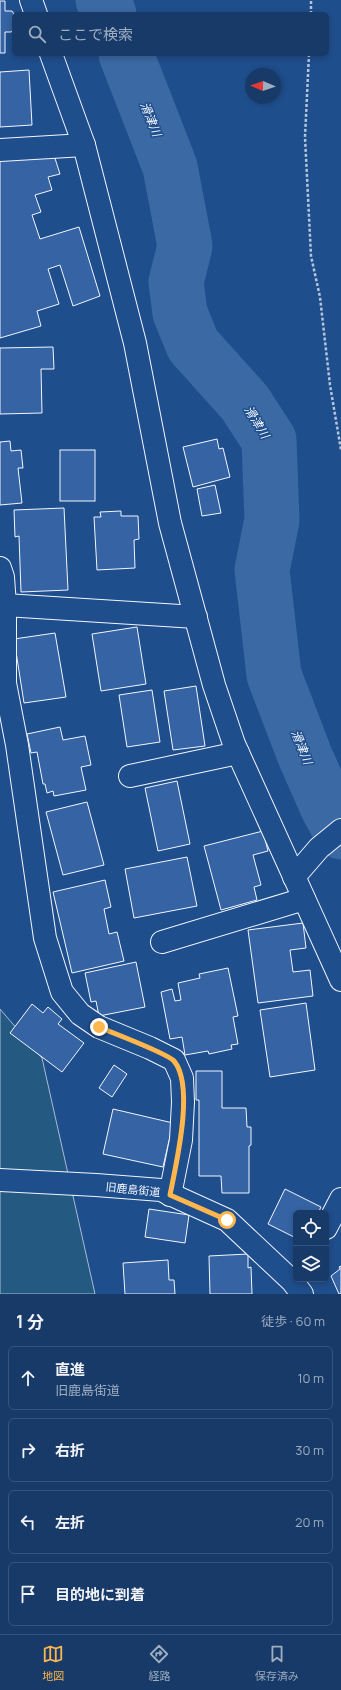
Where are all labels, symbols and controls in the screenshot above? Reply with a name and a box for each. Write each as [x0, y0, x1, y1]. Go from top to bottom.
search box [12, 12, 329, 56]
icon: search [26, 23, 48, 45]
text: ここで検索 [58, 24, 133, 45]
north arrow [245, 68, 281, 104]
water label: 滑津川 [136, 99, 166, 141]
water label: 滑津川 [240, 402, 275, 443]
water label: 滑津川 [287, 727, 317, 769]
route end [90, 1018, 108, 1036]
street label: 旧鹿島街道 [105, 1179, 161, 1199]
map controls [293, 1210, 329, 1282]
button: locate [293, 1210, 329, 1246]
route start [218, 1211, 236, 1229]
button: layers [293, 1246, 329, 1282]
text: 1 分 [16, 1310, 44, 1333]
text: 徒歩 · 60 m [261, 1312, 325, 1330]
text: 直進 [55, 1359, 85, 1380]
icon: ahead [17, 1367, 39, 1389]
text: 10 m [297, 1369, 324, 1387]
text: 旧鹿島街道 [55, 1381, 120, 1399]
icon: right [17, 1439, 39, 1461]
text: 右折 [55, 1440, 85, 1461]
text: 30 m [295, 1441, 324, 1459]
icon: left [17, 1511, 39, 1533]
text: 左折 [55, 1512, 85, 1533]
text: 20 m [295, 1513, 324, 1531]
icon: arrive [17, 1583, 39, 1605]
text: 目的地に到着 [55, 1584, 145, 1605]
tab: 地図 [42, 1643, 64, 1683]
tab: 経路 [148, 1643, 170, 1683]
tab: 保存済み [255, 1643, 299, 1683]

